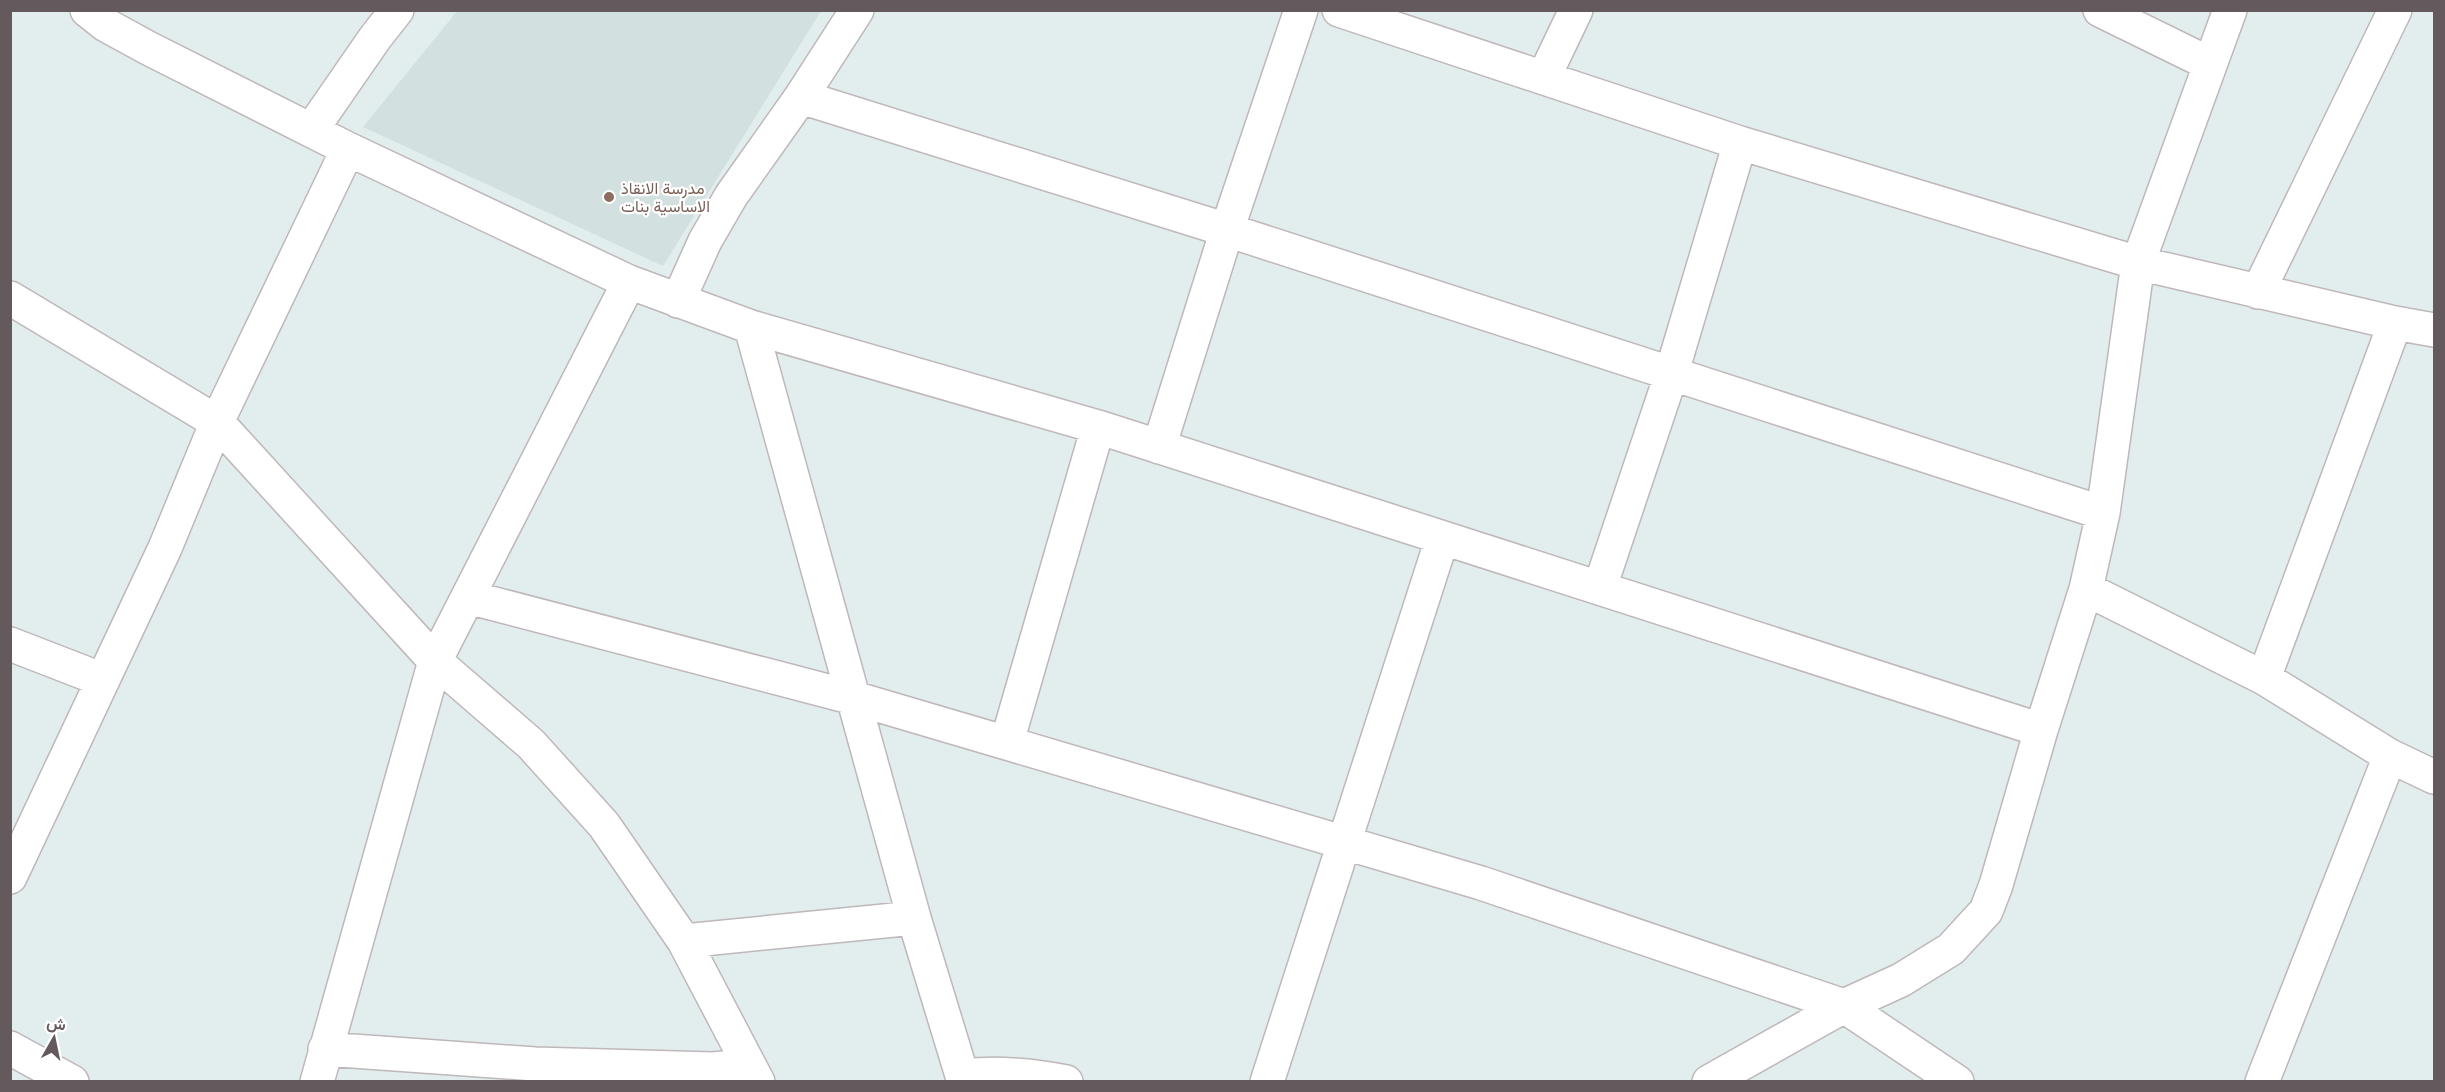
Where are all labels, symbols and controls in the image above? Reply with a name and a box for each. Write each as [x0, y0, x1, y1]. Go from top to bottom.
place label: مدرسة الانقاذ الاساسية بنات [621, 177, 710, 218]
marker: مدرسة الانقاذ الاساسية بنات [602, 190, 616, 204]
north arrow [24, 1008, 84, 1068]
text: ش [45, 1011, 68, 1037]

